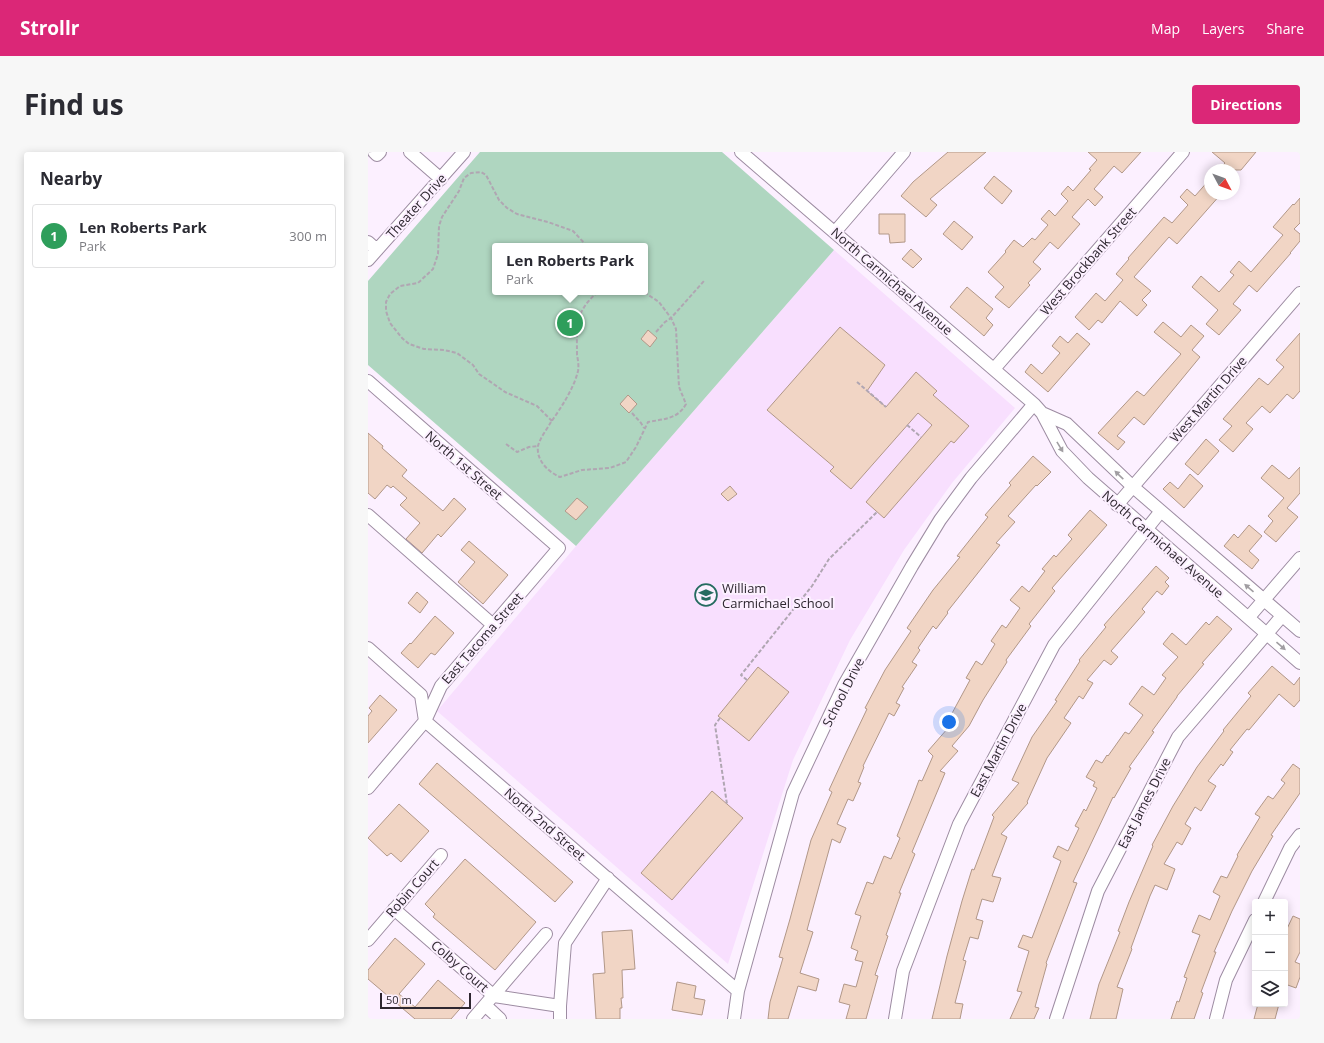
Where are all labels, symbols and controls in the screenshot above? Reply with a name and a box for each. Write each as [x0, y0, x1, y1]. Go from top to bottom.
text: Strollr [20, 15, 79, 41]
text: Map [1151, 19, 1180, 38]
text: Layers [1202, 19, 1244, 38]
text: Share [1266, 19, 1304, 38]
text: Find us [24, 85, 124, 123]
button: Directions [1192, 85, 1300, 124]
north arrow [1204, 164, 1240, 200]
text: Nearby [40, 167, 102, 190]
street label: Theater Drive [382, 169, 450, 243]
street label: West Brockbank Street [1036, 203, 1140, 319]
text: Len Roberts Park [79, 217, 207, 237]
street label: North Carmichael Avenue [827, 223, 957, 339]
text: 1 [50, 227, 58, 245]
text: 300 m [289, 227, 327, 245]
text: Park [79, 237, 106, 255]
popup [492, 243, 648, 295]
text: Len Roberts Park [506, 250, 634, 270]
text: Park [506, 270, 533, 288]
pin: 1 [557, 308, 583, 338]
street label: West Martin Drive [1166, 352, 1250, 446]
street label: North 1st Street [422, 426, 507, 504]
one-way arrow [1057, 441, 1064, 453]
one-way arrow [1114, 470, 1125, 479]
street label: North Carmichael Avenue [1098, 486, 1228, 602]
place label: William Carmichael School [722, 579, 834, 612]
school or university icon: William Carmichael School [693, 582, 719, 608]
one-way arrow [1244, 583, 1255, 592]
street label: East Tacoma Street [437, 588, 527, 688]
one-way arrow [1276, 642, 1286, 651]
street label: School Drive [818, 654, 868, 730]
street label: East Martin Drive [966, 700, 1030, 800]
your location [939, 712, 959, 732]
street label: East James Drive [1113, 754, 1175, 852]
street label: North 2nd Street [501, 784, 590, 864]
street label: Robin Court [381, 855, 443, 921]
map controls [1252, 899, 1288, 1007]
button: + [1252, 899, 1288, 935]
button: − [1252, 935, 1288, 971]
street label: Colby Court [427, 936, 493, 996]
button: layers [1252, 971, 1288, 1007]
scale bar [380, 991, 471, 1010]
text: 50 m [386, 992, 412, 1007]

